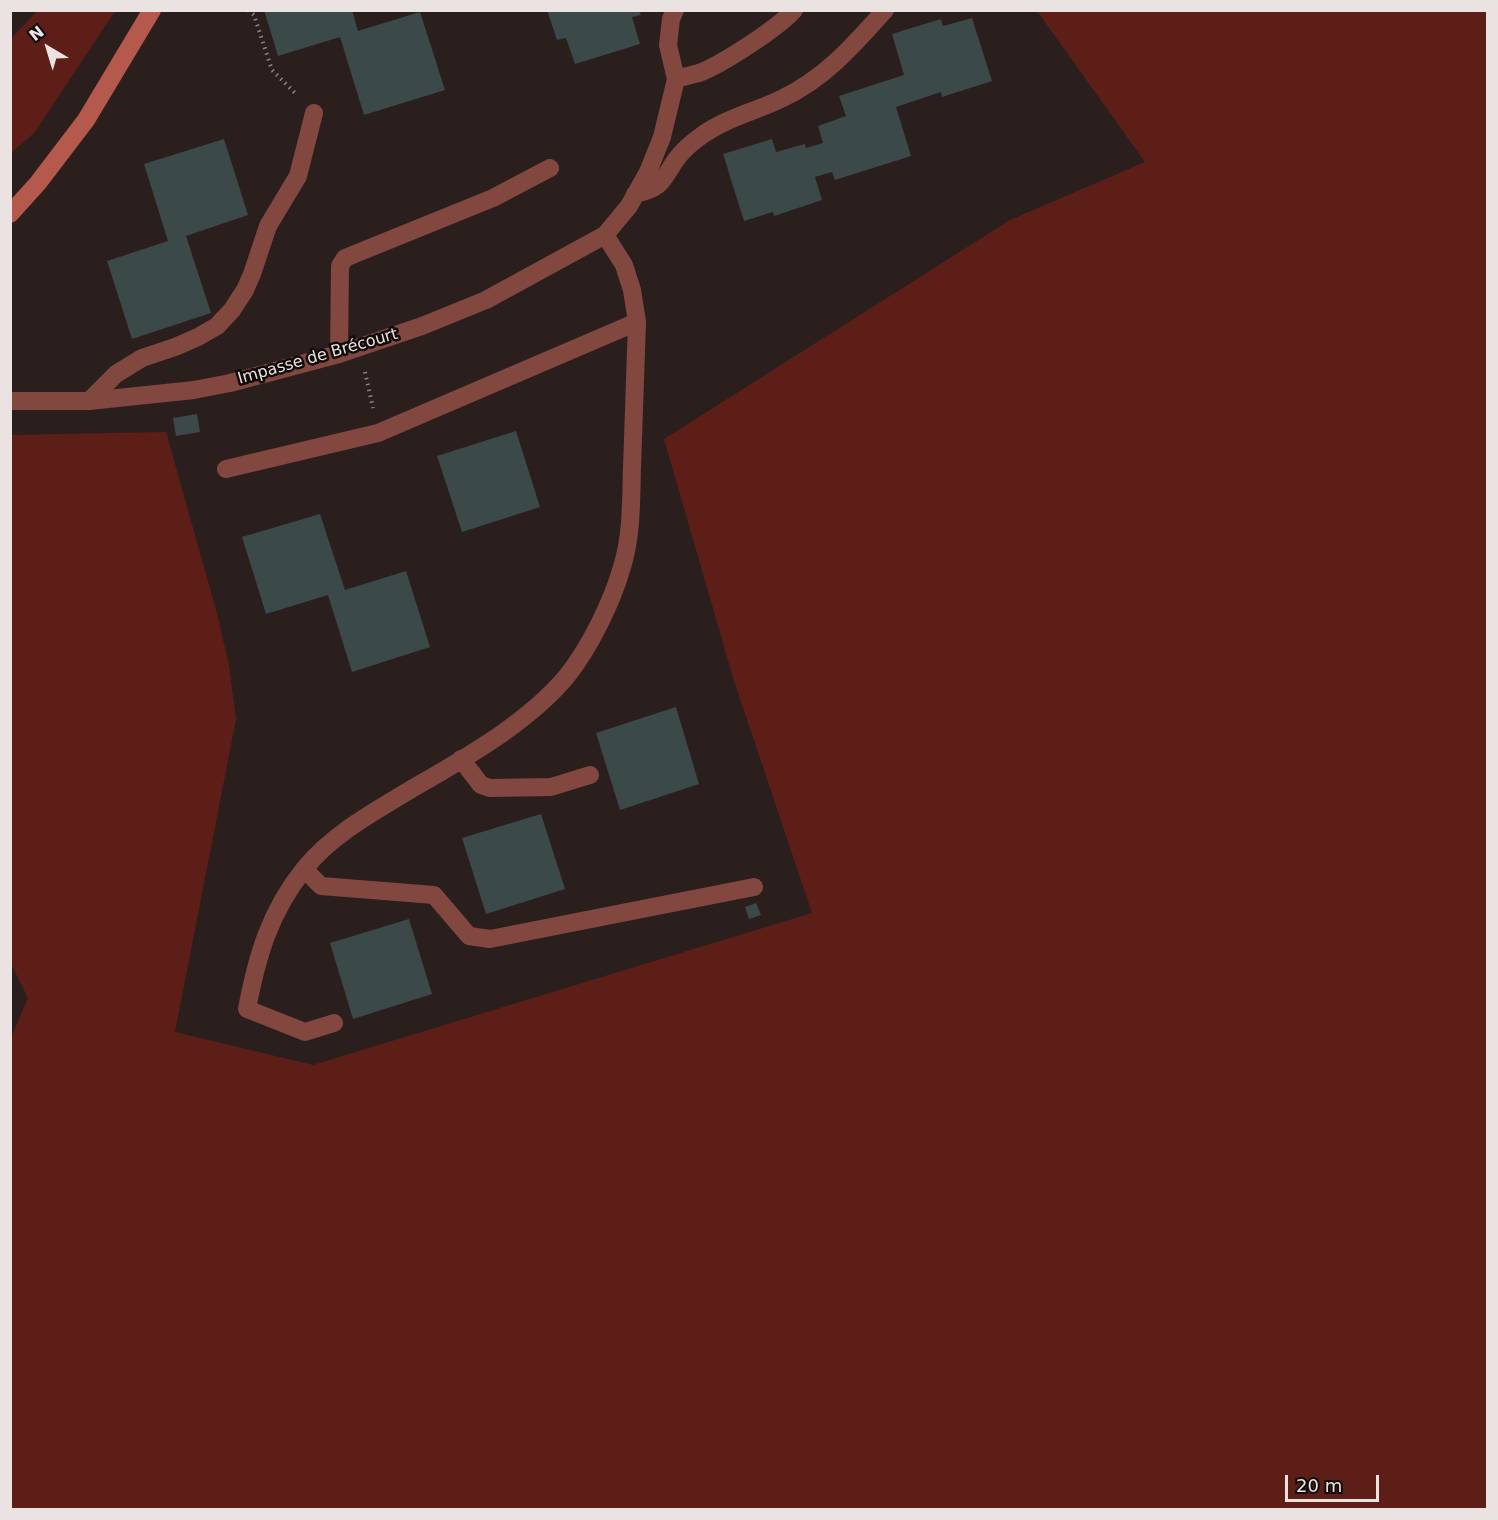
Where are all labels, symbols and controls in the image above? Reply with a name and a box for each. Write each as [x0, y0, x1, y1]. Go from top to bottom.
north arrow [18, 18, 78, 78]
text: N [25, 22, 48, 45]
street label: Impasse de Brécourt [236, 325, 400, 389]
scale bar [1288, 1463, 1382, 1501]
text: 20 m [1296, 1475, 1342, 1496]

